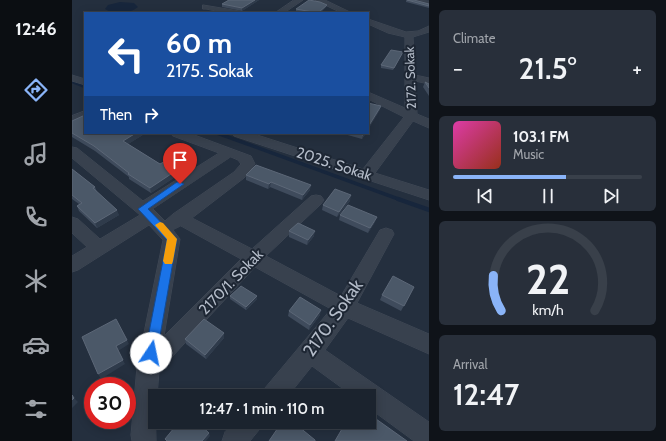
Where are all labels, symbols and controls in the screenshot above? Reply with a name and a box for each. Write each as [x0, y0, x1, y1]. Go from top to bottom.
text: 12:46 [15, 18, 57, 40]
text: 60 m [166, 26, 232, 60]
icon: left [100, 28, 152, 80]
text: Climate [453, 30, 495, 46]
street label: 2172. Sokak [401, 46, 419, 110]
text: 21.5° [519, 50, 576, 87]
text: − [453, 55, 463, 82]
text: + [632, 55, 642, 82]
text: 2175. Sokak [166, 60, 253, 82]
icon: directions [22, 76, 50, 104]
icon: right [140, 104, 162, 126]
text: Then [100, 106, 132, 124]
text: 103.1 FM [513, 128, 569, 146]
icon: music [22, 140, 50, 168]
pin [163, 143, 197, 184]
street label: 2025. Sokak [294, 143, 374, 185]
text: Music [513, 146, 544, 162]
icon: arrive [169, 149, 191, 171]
icon: previous [474, 185, 496, 207]
icon: pause [537, 185, 559, 207]
icon: next [600, 185, 622, 207]
icon: phone [22, 203, 50, 231]
street label: 2170/1. Sokak [195, 245, 267, 319]
text: 22 [525, 254, 570, 304]
icon: climate [22, 267, 50, 295]
street label: 2170. Sokak [298, 274, 368, 361]
text: km/h [532, 301, 563, 319]
icon: car [22, 331, 50, 359]
position arrow [130, 332, 172, 374]
text: Arrival [453, 356, 488, 372]
text: 12:47 [453, 376, 519, 413]
speed limit sign: 30 [84, 377, 136, 429]
icon: filters [22, 395, 50, 423]
text: 12:47 · 1 min · 110 m [200, 400, 324, 418]

